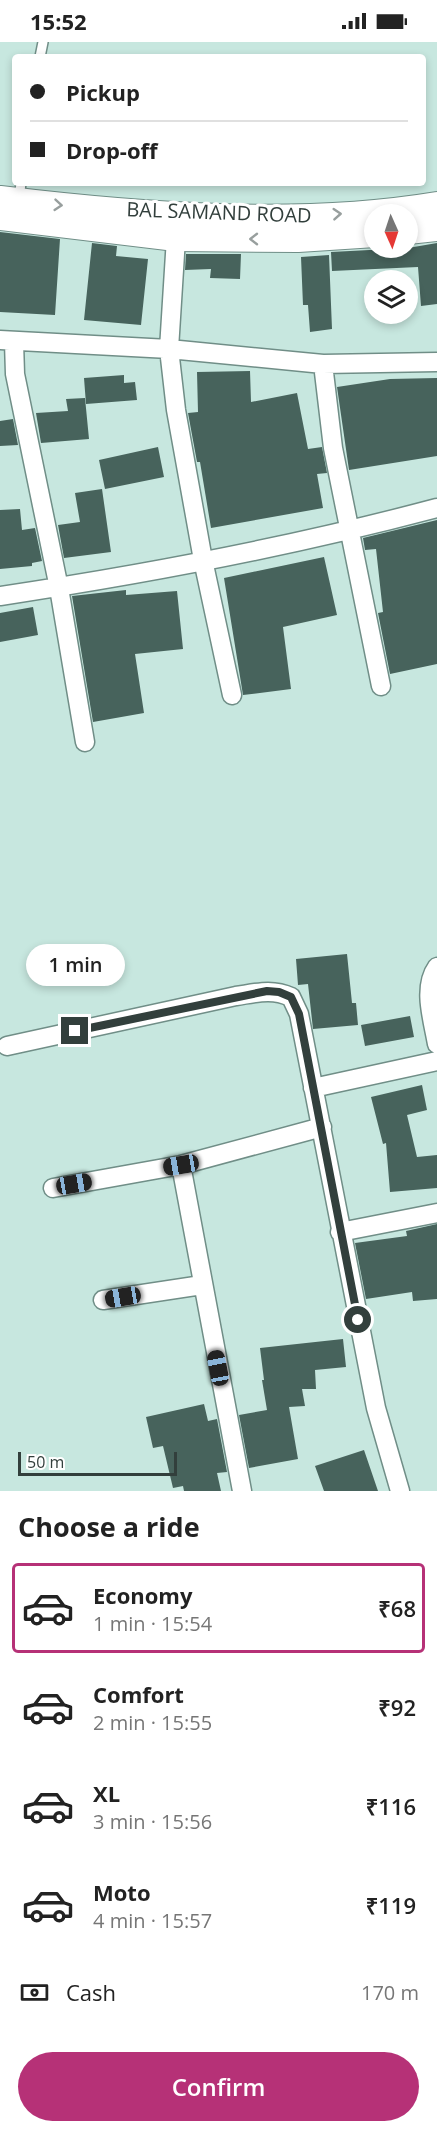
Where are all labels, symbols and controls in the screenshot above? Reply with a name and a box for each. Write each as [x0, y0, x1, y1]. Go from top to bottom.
text: 15:52 [30, 6, 87, 36]
text: Pickup [66, 77, 140, 107]
text: Drop-off [66, 135, 158, 165]
street label: BAL SAMAND ROAD [126, 195, 312, 229]
one-way arrow [54, 198, 63, 211]
north arrow [364, 204, 418, 258]
map controls [364, 204, 418, 324]
one-way arrow [332, 208, 341, 221]
one-way arrow [249, 233, 258, 245]
button: layers [364, 270, 418, 324]
callout: 1 min [26, 944, 124, 986]
text: 1 min [49, 951, 103, 978]
route end [61, 1017, 88, 1044]
car [162, 1153, 200, 1177]
car [55, 1172, 93, 1196]
car [104, 1285, 142, 1309]
route start [344, 1306, 371, 1333]
car [206, 1349, 230, 1387]
scale bar [18, 1449, 177, 1476]
text: 50 m [27, 1451, 64, 1473]
text: Choose a ride [18, 1508, 200, 1545]
text: Economy [93, 1580, 192, 1610]
icon: car [21, 1581, 75, 1635]
text: ₹68 [378, 1593, 416, 1623]
text: 1 min · 15:54 [93, 1610, 212, 1637]
text: Comfort [93, 1679, 184, 1709]
icon: car [21, 1680, 75, 1734]
text: ₹92 [378, 1692, 416, 1722]
text: 2 min · 15:55 [93, 1709, 212, 1736]
text: XL [93, 1778, 120, 1808]
icon: car [21, 1779, 75, 1833]
text: ₹116 [366, 1791, 416, 1821]
text: 3 min · 15:56 [93, 1808, 212, 1835]
text: Moto [93, 1877, 151, 1907]
icon: car [21, 1878, 75, 1932]
text: ₹119 [366, 1890, 416, 1920]
text: 4 min · 15:57 [93, 1907, 212, 1934]
icon: cash [18, 1976, 51, 2009]
text: Cash [66, 1977, 116, 2007]
text: 170 m [361, 1979, 419, 2006]
button: Confirm [18, 2052, 419, 2121]

